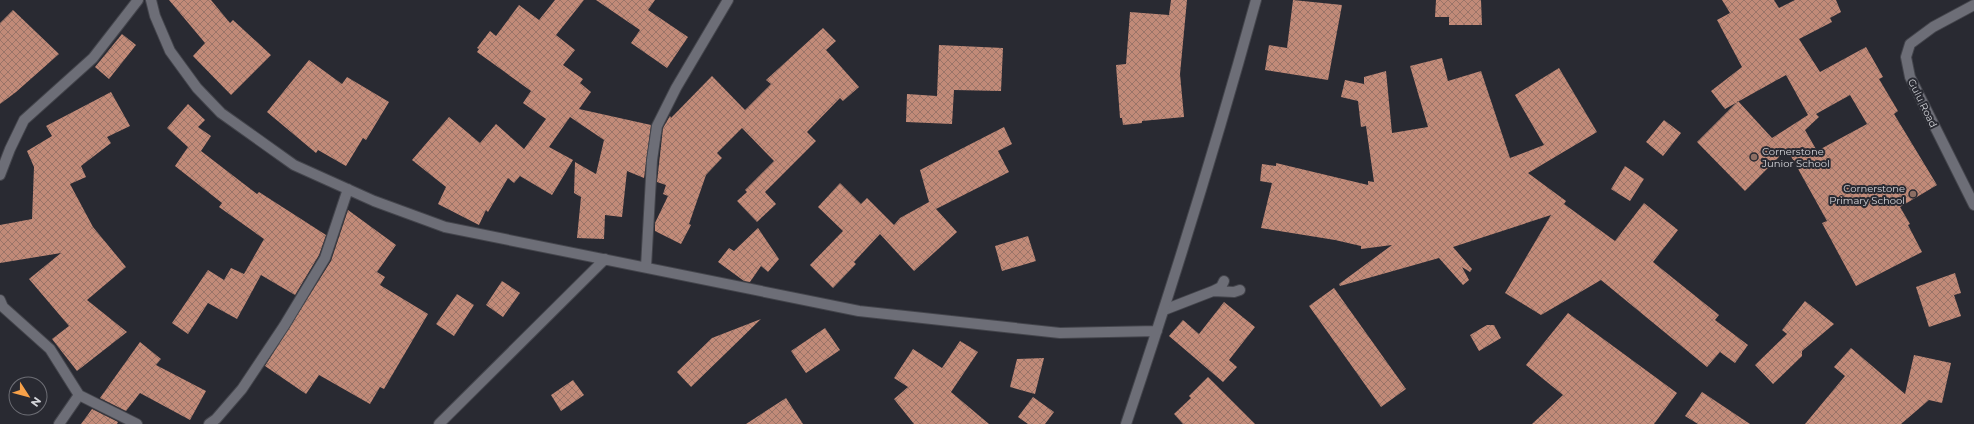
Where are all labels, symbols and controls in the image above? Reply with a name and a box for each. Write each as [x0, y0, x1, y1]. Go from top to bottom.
street label: Gulu Road [1905, 77, 1940, 130]
place label: Cornerstone Junior School [1761, 145, 1830, 170]
marker: Cornerstone Junior School [1749, 152, 1759, 162]
place label: Cornerstone Primary School [1829, 182, 1905, 207]
marker: Cornerstone Primary School [1908, 189, 1918, 199]
north arrow [8, 376, 48, 416]
text: N [28, 394, 44, 410]

